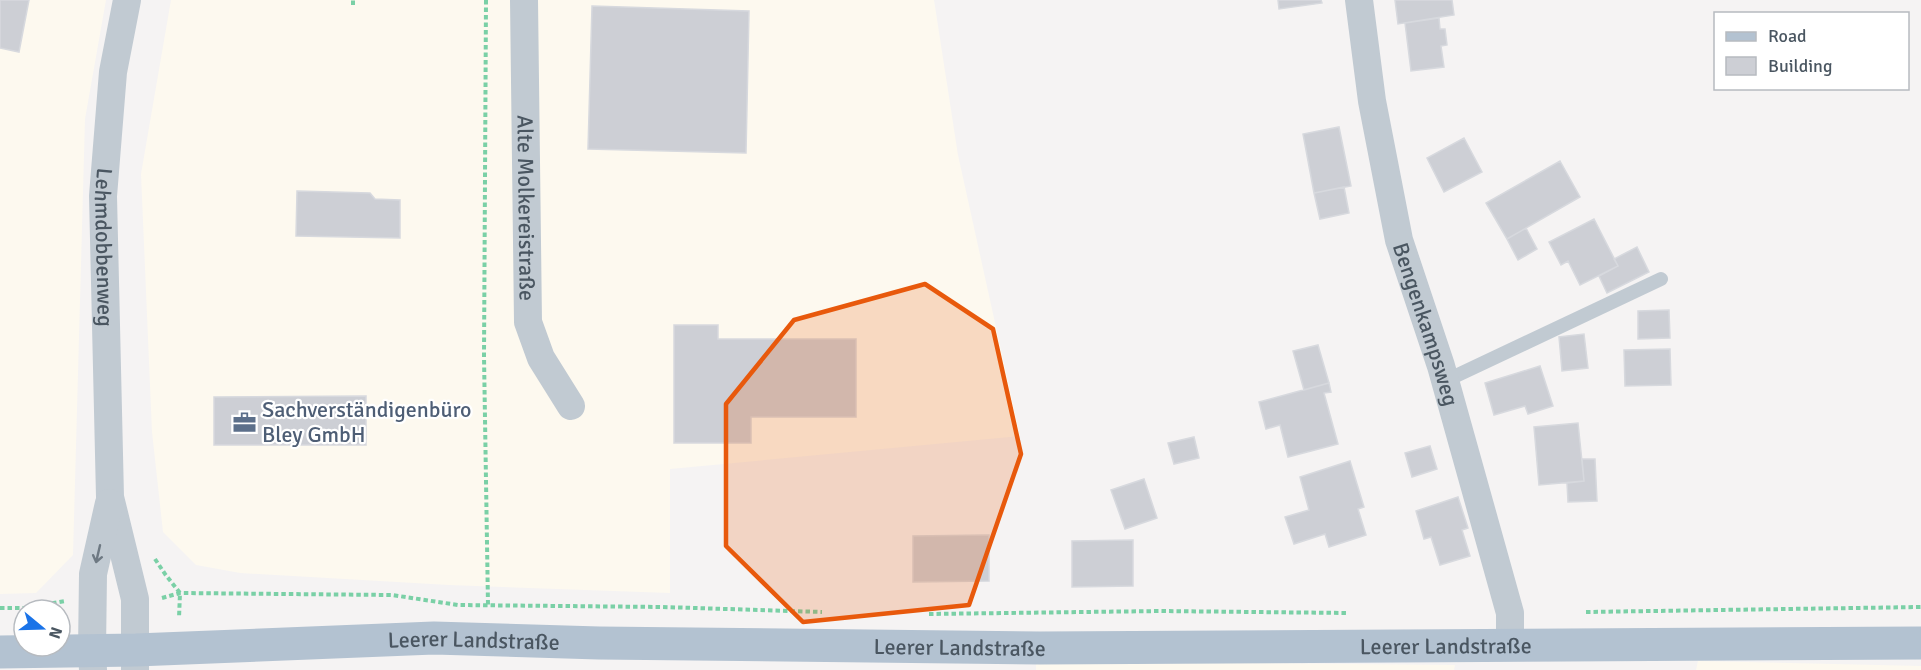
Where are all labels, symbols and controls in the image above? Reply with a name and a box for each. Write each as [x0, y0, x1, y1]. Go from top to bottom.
legend [1714, 12, 1909, 90]
text: Road [1768, 25, 1807, 47]
text: Building [1768, 55, 1832, 77]
street label: Alte Molkereistraße [512, 115, 541, 301]
street label: Lehmdobbenweg [89, 167, 120, 327]
street label: Bengenkampsweg [1387, 239, 1465, 409]
place label: Sachverständigenbüro Bley GmbH [262, 396, 472, 448]
office icon: Sachverständigenbüro Bley GmbH [231, 409, 257, 435]
one-way arrow [91, 545, 103, 564]
north arrow [12, 598, 72, 658]
text: N [44, 624, 67, 641]
street label: Leerer Landstraße [387, 624, 560, 655]
street label: Leerer Landstraße [1360, 632, 1532, 660]
street label: Leerer Landstraße [874, 633, 1046, 662]

